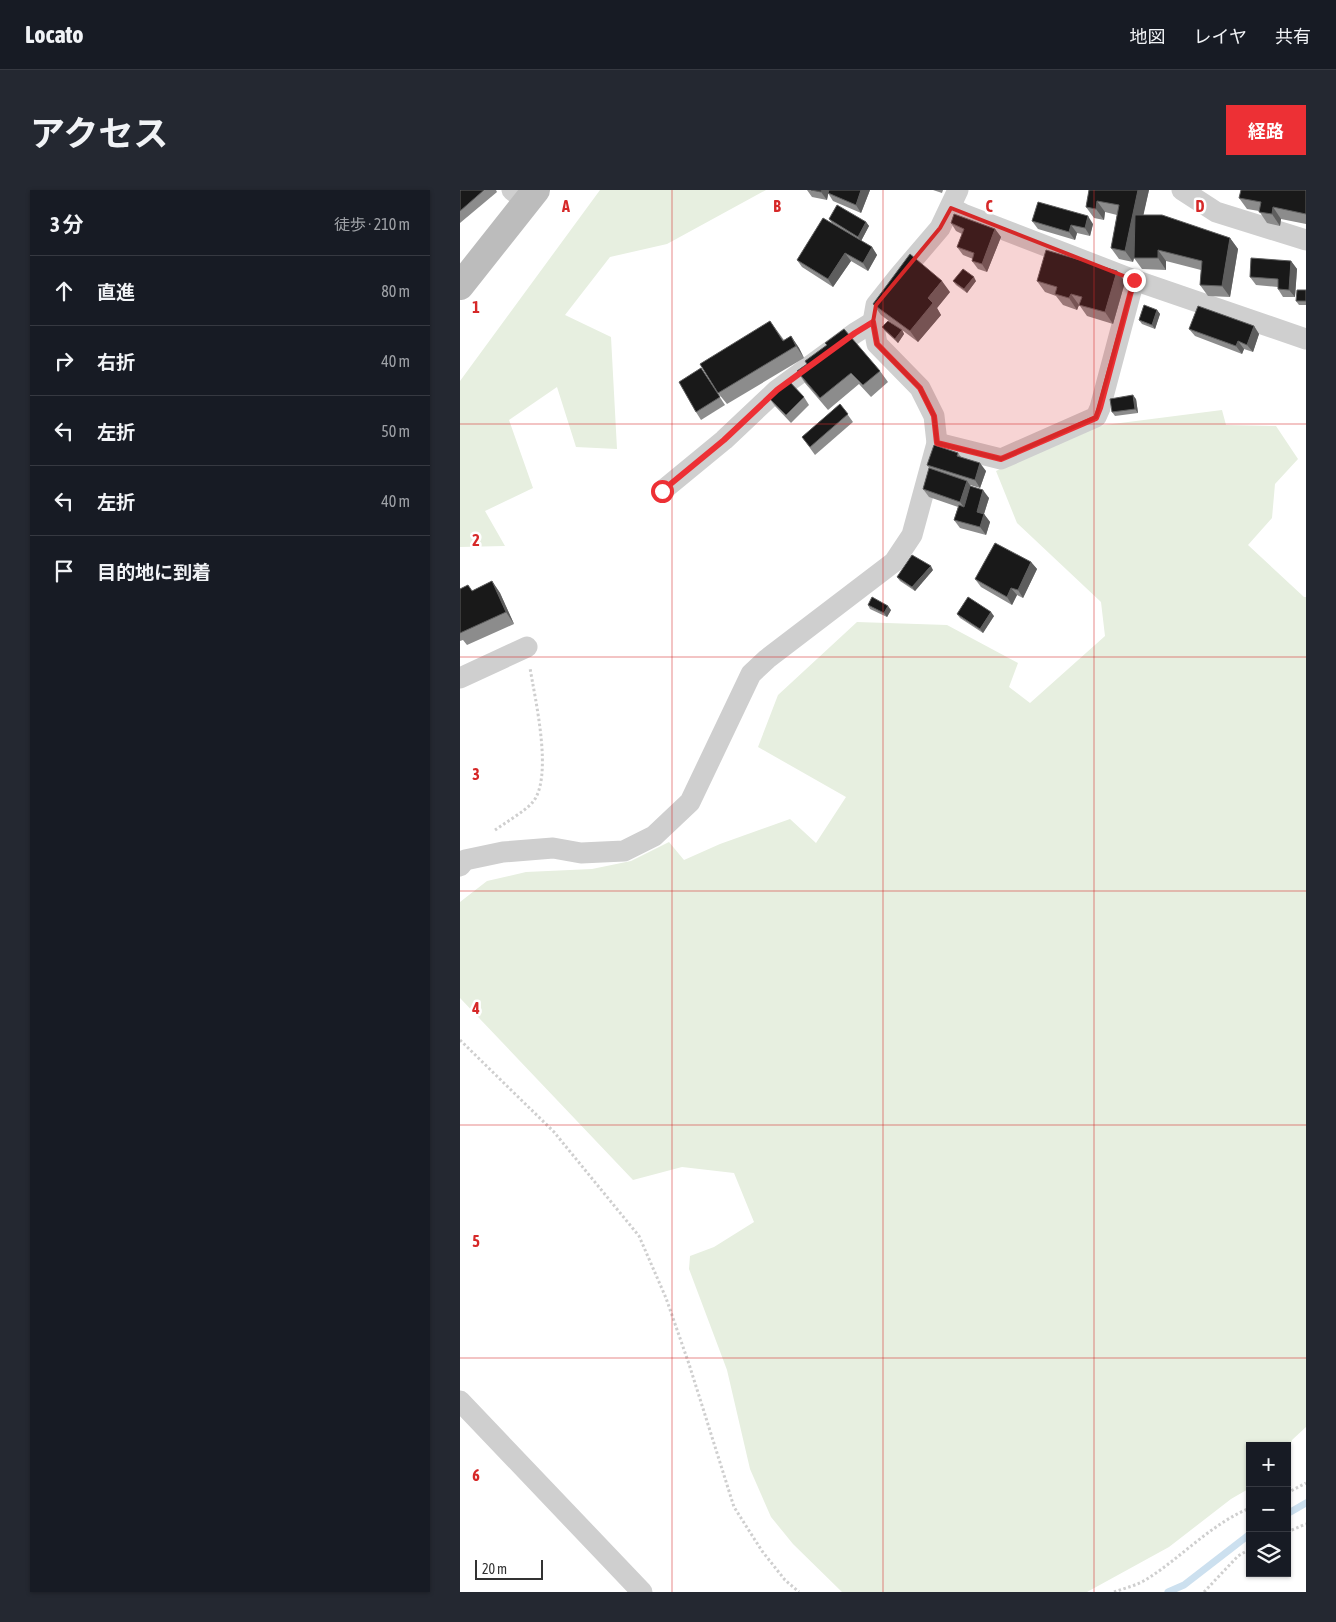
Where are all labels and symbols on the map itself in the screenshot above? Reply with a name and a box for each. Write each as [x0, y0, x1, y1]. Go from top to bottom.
text: A [561, 197, 570, 215]
text: B [773, 197, 781, 215]
text: C [985, 197, 993, 215]
text: D [1196, 197, 1205, 215]
route end [1123, 269, 1146, 292]
text: 1 [472, 298, 480, 316]
route start [651, 480, 674, 503]
text: 2 [472, 531, 480, 549]
text: 3 [472, 765, 480, 783]
text: 4 [471, 999, 480, 1017]
text: 5 [472, 1232, 480, 1250]
text: 6 [472, 1466, 480, 1484]
scale bar [475, 1557, 542, 1580]

